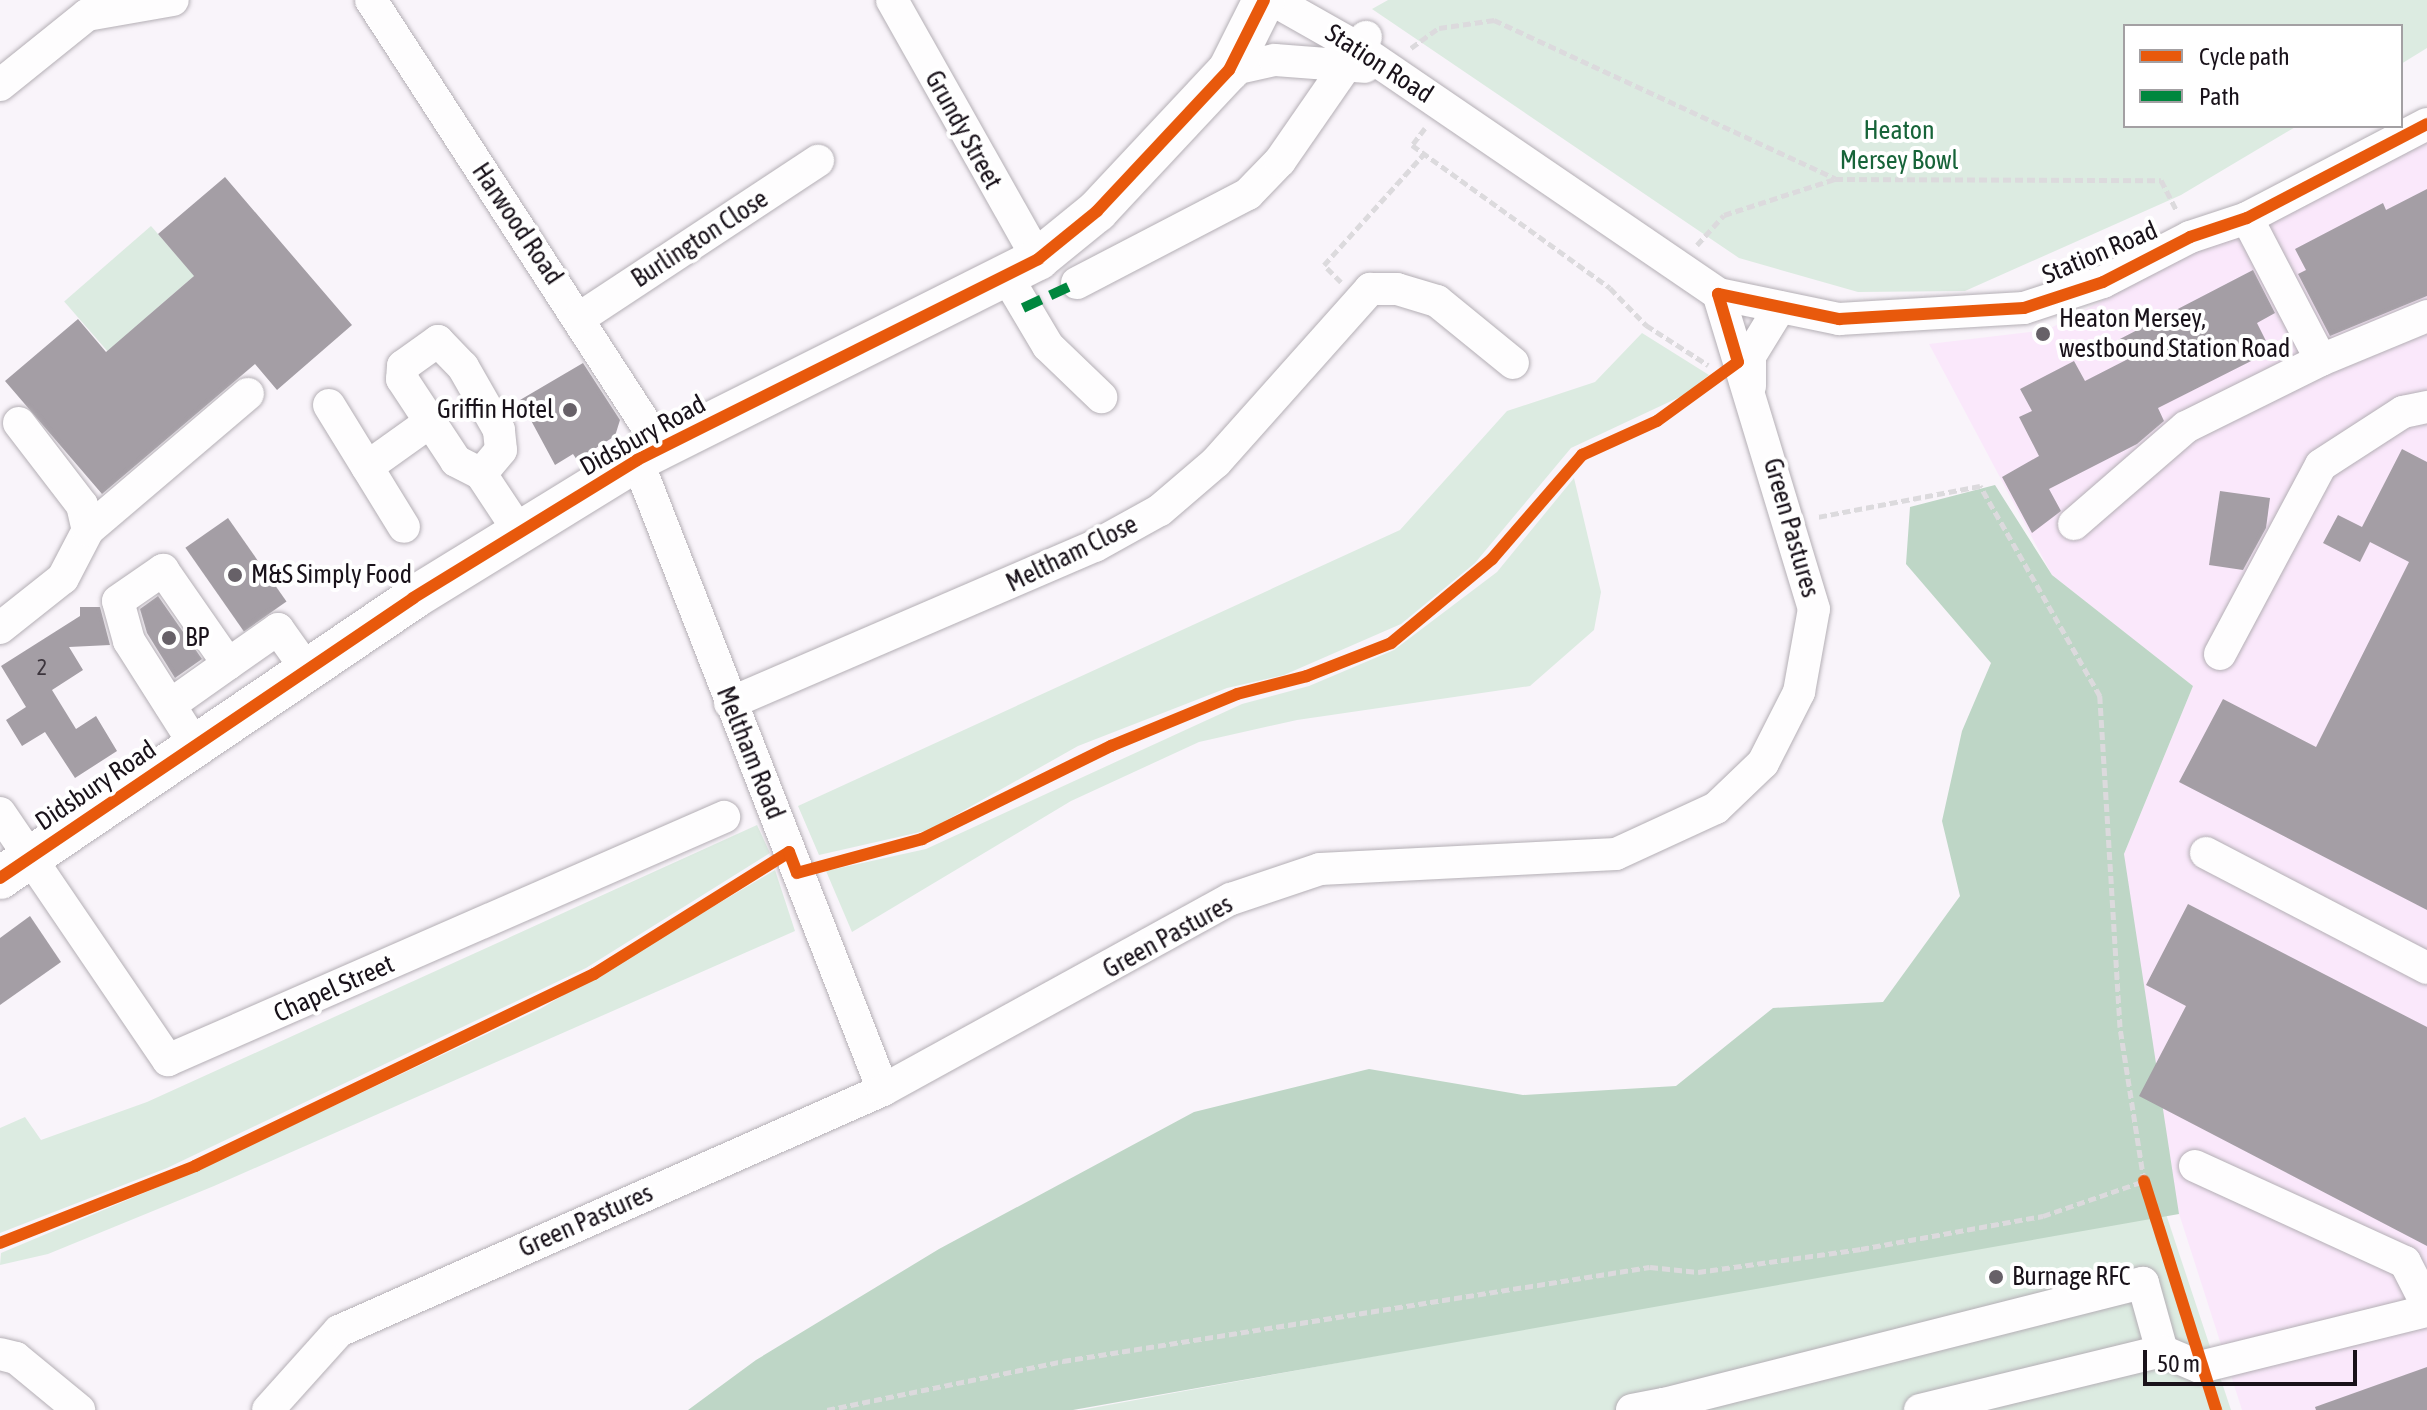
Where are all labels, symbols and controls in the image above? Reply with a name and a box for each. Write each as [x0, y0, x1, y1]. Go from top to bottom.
street label: Station Road [1319, 18, 1439, 110]
legend [2123, 24, 2403, 128]
text: Cycle path [2199, 43, 2290, 70]
street label: Grundy Street [918, 65, 1008, 195]
text: Path [2199, 83, 2240, 110]
park label: Heaton Mersey Bowl [1840, 115, 1958, 176]
street label: Harwood Road [465, 157, 569, 291]
street label: Burlington Close [626, 183, 774, 295]
street label: Station Road [2038, 215, 2162, 291]
place label: Heaton Mersey, westbound Station Road [2059, 303, 2290, 364]
marker: Heaton Mersey, westbound Station Road [2034, 325, 2052, 343]
street label: Didsbury Road [575, 389, 711, 483]
place label: Griffin Hotel [437, 394, 554, 426]
marker: Griffin Hotel [561, 401, 579, 419]
street label: Green Pastures [1756, 455, 1826, 601]
street label: Meltham Close [1001, 509, 1143, 599]
place label: M&S Simply Food [251, 559, 412, 591]
marker: M&S Simply Food [226, 566, 244, 584]
place label: BP [185, 622, 210, 654]
marker: BP [160, 629, 178, 647]
house number: 2 [37, 655, 47, 681]
street label: Meltham Road [709, 682, 791, 824]
street label: Didsbury Road [30, 734, 162, 838]
street label: Green Pastures [1098, 889, 1238, 985]
street label: Chapel Street [269, 949, 399, 1029]
street label: Green Pastures [514, 1178, 658, 1264]
place label: Burnage RFC [2012, 1261, 2130, 1293]
marker: Burnage RFC [1987, 1268, 2005, 1286]
scale bar [2147, 1334, 2361, 1384]
text: 50 m [2157, 1350, 2200, 1377]

